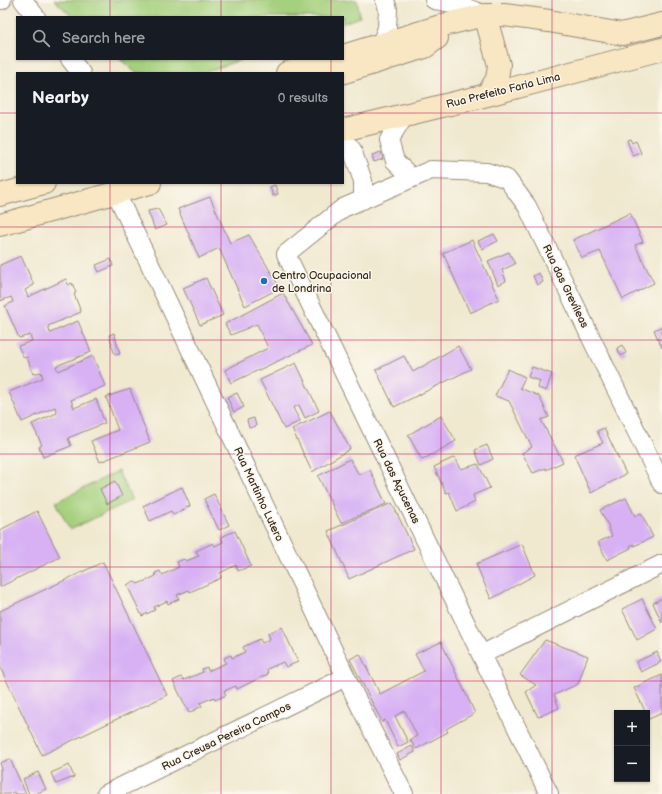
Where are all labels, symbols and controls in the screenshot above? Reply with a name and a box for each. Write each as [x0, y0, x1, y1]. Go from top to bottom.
search box [16, 16, 344, 60]
icon: search [30, 27, 52, 49]
text: Search here [62, 29, 145, 48]
street label: Rua Prefeito Faria Lima [445, 70, 562, 111]
text: Nearby [32, 88, 89, 108]
text: 0 results [278, 90, 328, 106]
street label: Rua das Grevíleas [540, 242, 592, 330]
place label: Centro Ocupacional de Londrina [272, 269, 371, 295]
marker: Centro Ocupacional de Londrina [259, 276, 269, 286]
street label: Rua das Açucenas [370, 437, 423, 526]
street label: Rua Martinho Lutero [231, 445, 286, 543]
street label: Rua Creusa Pereira Campos [160, 699, 293, 773]
map controls [614, 710, 650, 782]
button: + [614, 710, 650, 746]
button: − [614, 746, 650, 782]

